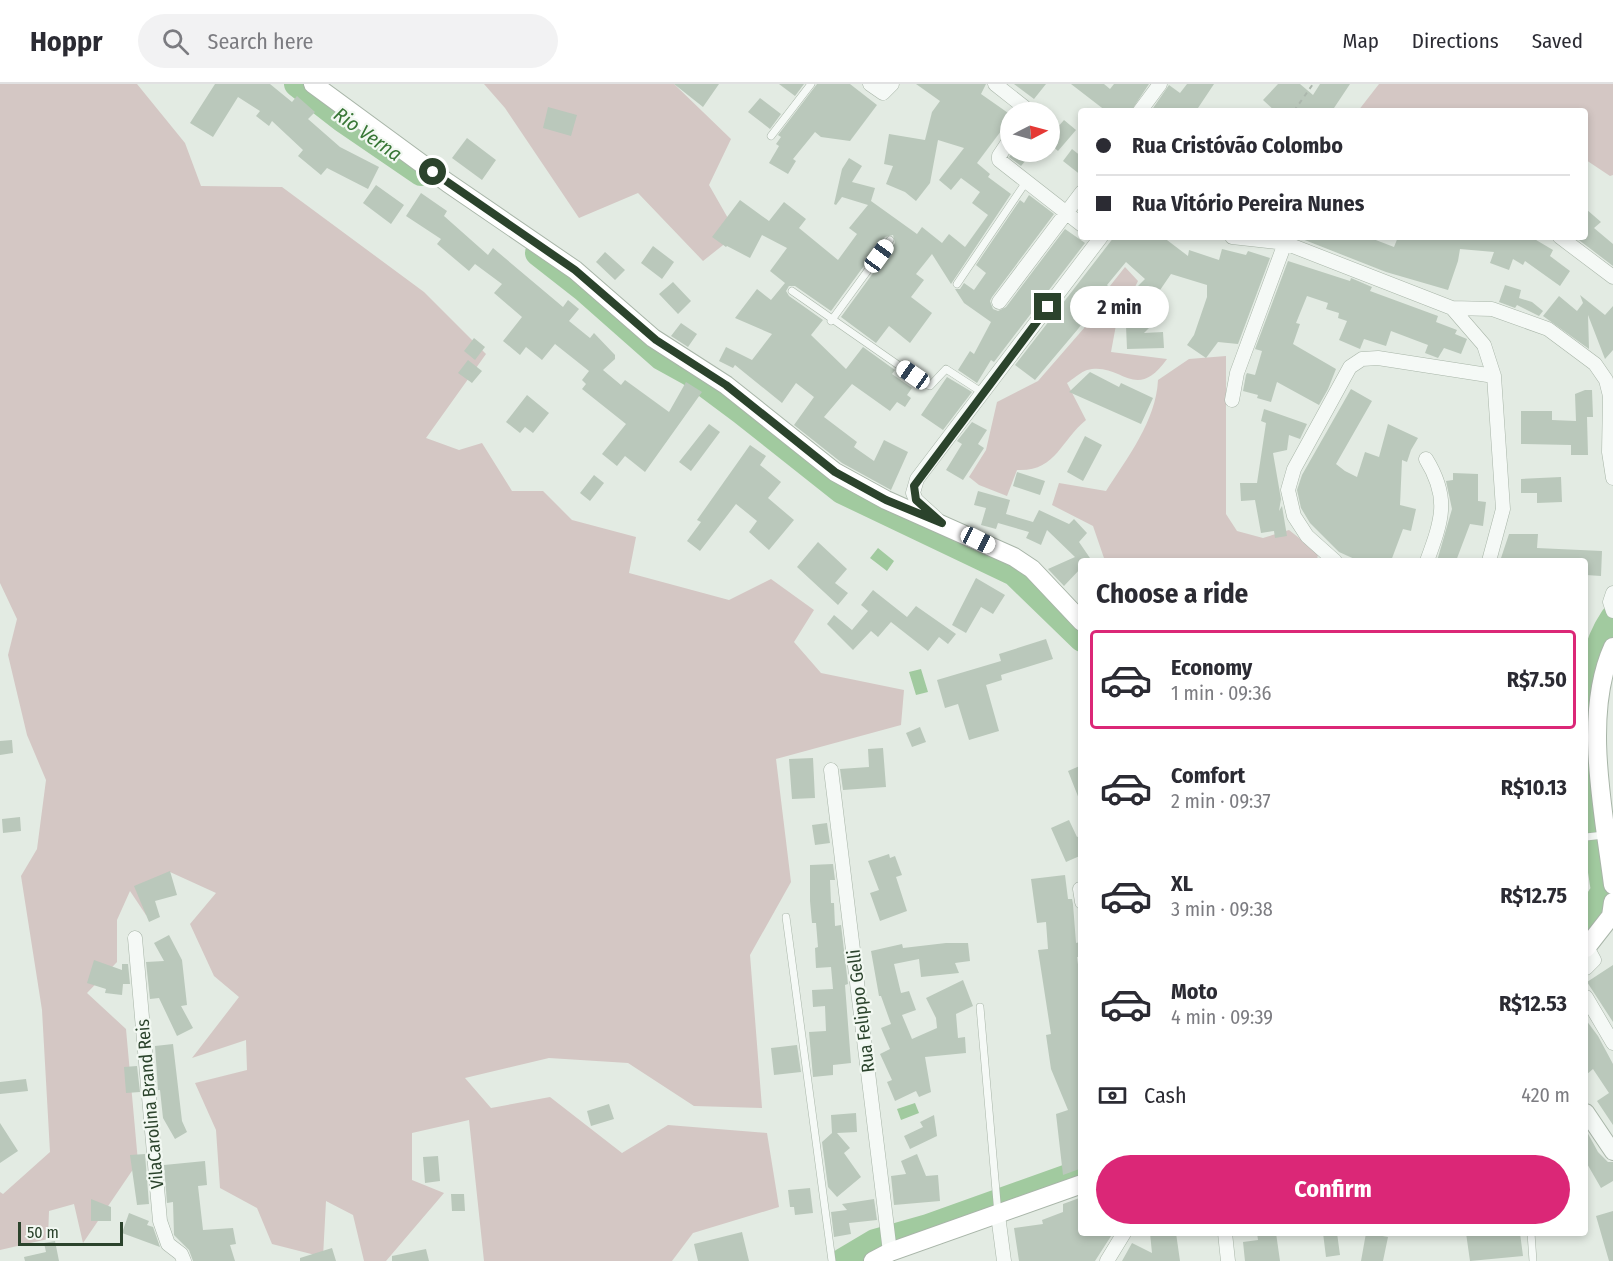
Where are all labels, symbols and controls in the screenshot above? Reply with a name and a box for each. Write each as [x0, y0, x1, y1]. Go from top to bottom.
search box [138, 14, 558, 68]
text: Hoppr [30, 25, 102, 58]
icon: search [159, 25, 192, 58]
text: Search here [207, 28, 313, 55]
text: Map [1342, 28, 1379, 54]
text: Directions [1412, 28, 1499, 54]
text: Saved [1532, 28, 1583, 54]
water label: Rio Verna [329, 102, 407, 166]
north arrow [1000, 102, 1060, 162]
map controls [1000, 102, 1060, 162]
text: Rua Cristóvão Colombo [1132, 132, 1343, 159]
route start [419, 158, 446, 185]
text: Rua Vitório Pereira Nunes [1132, 190, 1364, 217]
car [861, 236, 897, 276]
callout: 2 min [1069, 286, 1168, 328]
route end [1034, 293, 1061, 320]
text: 2 min [1097, 295, 1142, 319]
car [893, 357, 933, 393]
car [958, 524, 998, 556]
text: Choose a ride [1096, 578, 1248, 610]
icon: car [1099, 653, 1153, 707]
text: Economy [1171, 654, 1252, 681]
text: R$7.50 [1507, 666, 1567, 693]
text: 1 min · 09:36 [1171, 681, 1271, 705]
icon: car [1099, 761, 1153, 815]
text: Comfort [1171, 762, 1245, 789]
text: R$10.13 [1501, 774, 1567, 801]
text: 2 min · 09:37 [1171, 789, 1271, 813]
icon: car [1099, 869, 1153, 923]
text: XL [1171, 870, 1193, 897]
text: R$12.75 [1500, 882, 1567, 909]
text: 3 min · 09:38 [1171, 897, 1273, 921]
street label: Rua Felippo Gelli [843, 948, 879, 1074]
icon: car [1099, 977, 1153, 1031]
text: Moto [1171, 978, 1218, 1005]
text: R$12.53 [1499, 990, 1567, 1017]
text: 4 min · 09:39 [1171, 1005, 1273, 1029]
street label: VilaCarolina Brand Reis [132, 1018, 168, 1190]
icon: cash [1096, 1079, 1129, 1112]
text: Cash [1144, 1082, 1187, 1109]
text: 420 m [1521, 1083, 1570, 1107]
button: Confirm [1096, 1155, 1570, 1224]
scale bar [18, 1219, 123, 1246]
text: 50 m [27, 1223, 59, 1242]

